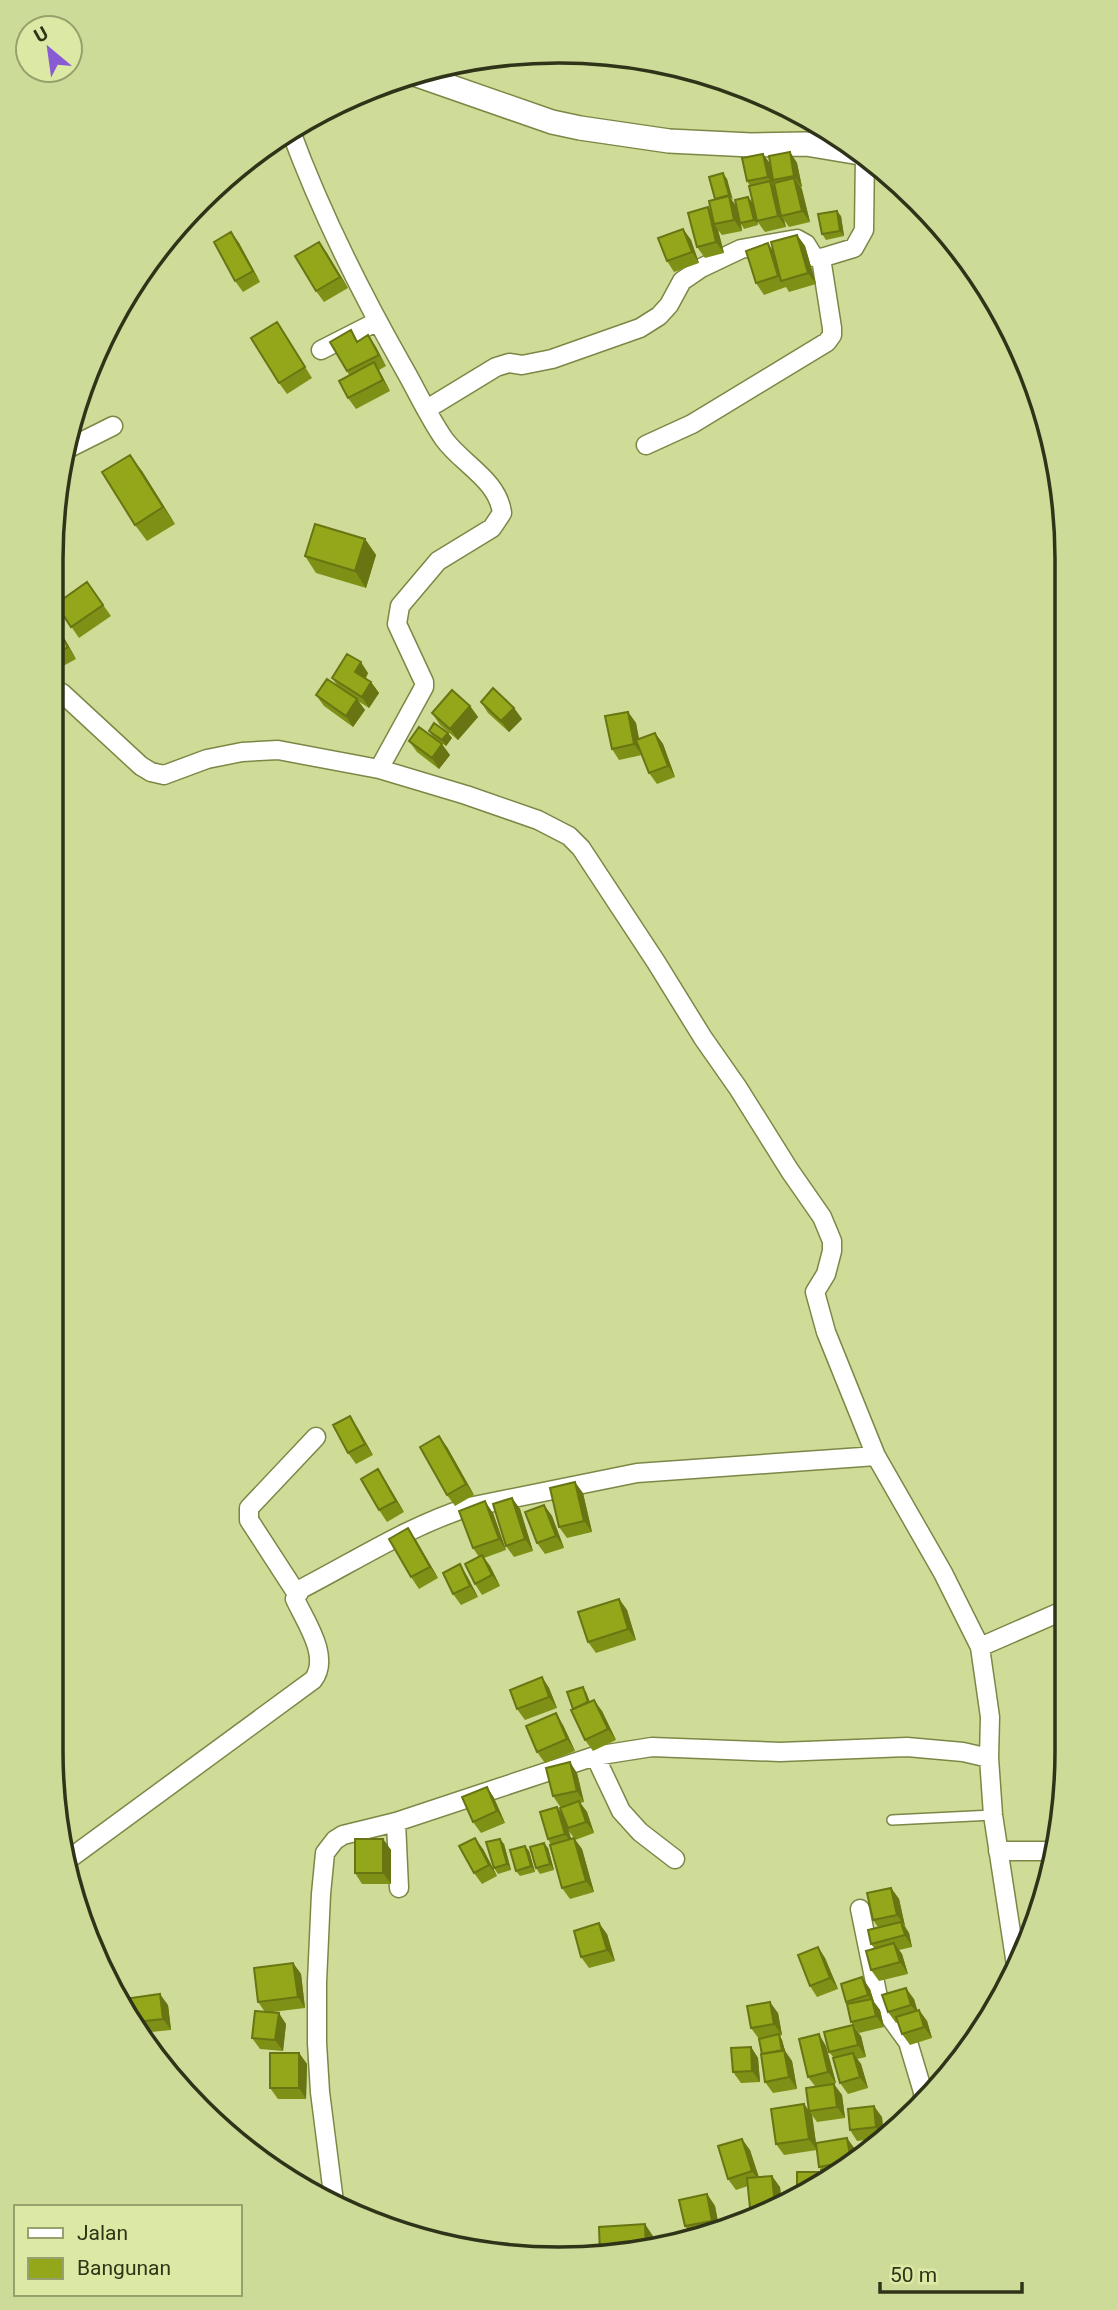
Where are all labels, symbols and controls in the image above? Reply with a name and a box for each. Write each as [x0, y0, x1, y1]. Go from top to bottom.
north arrow [14, 14, 84, 84]
text: U [30, 21, 52, 48]
legend [14, 2205, 242, 2296]
text: Jalan [77, 2221, 128, 2245]
scale bar [880, 2250, 1022, 2294]
text: Bangunan [77, 2256, 171, 2280]
text: 50 m [890, 2263, 937, 2287]

